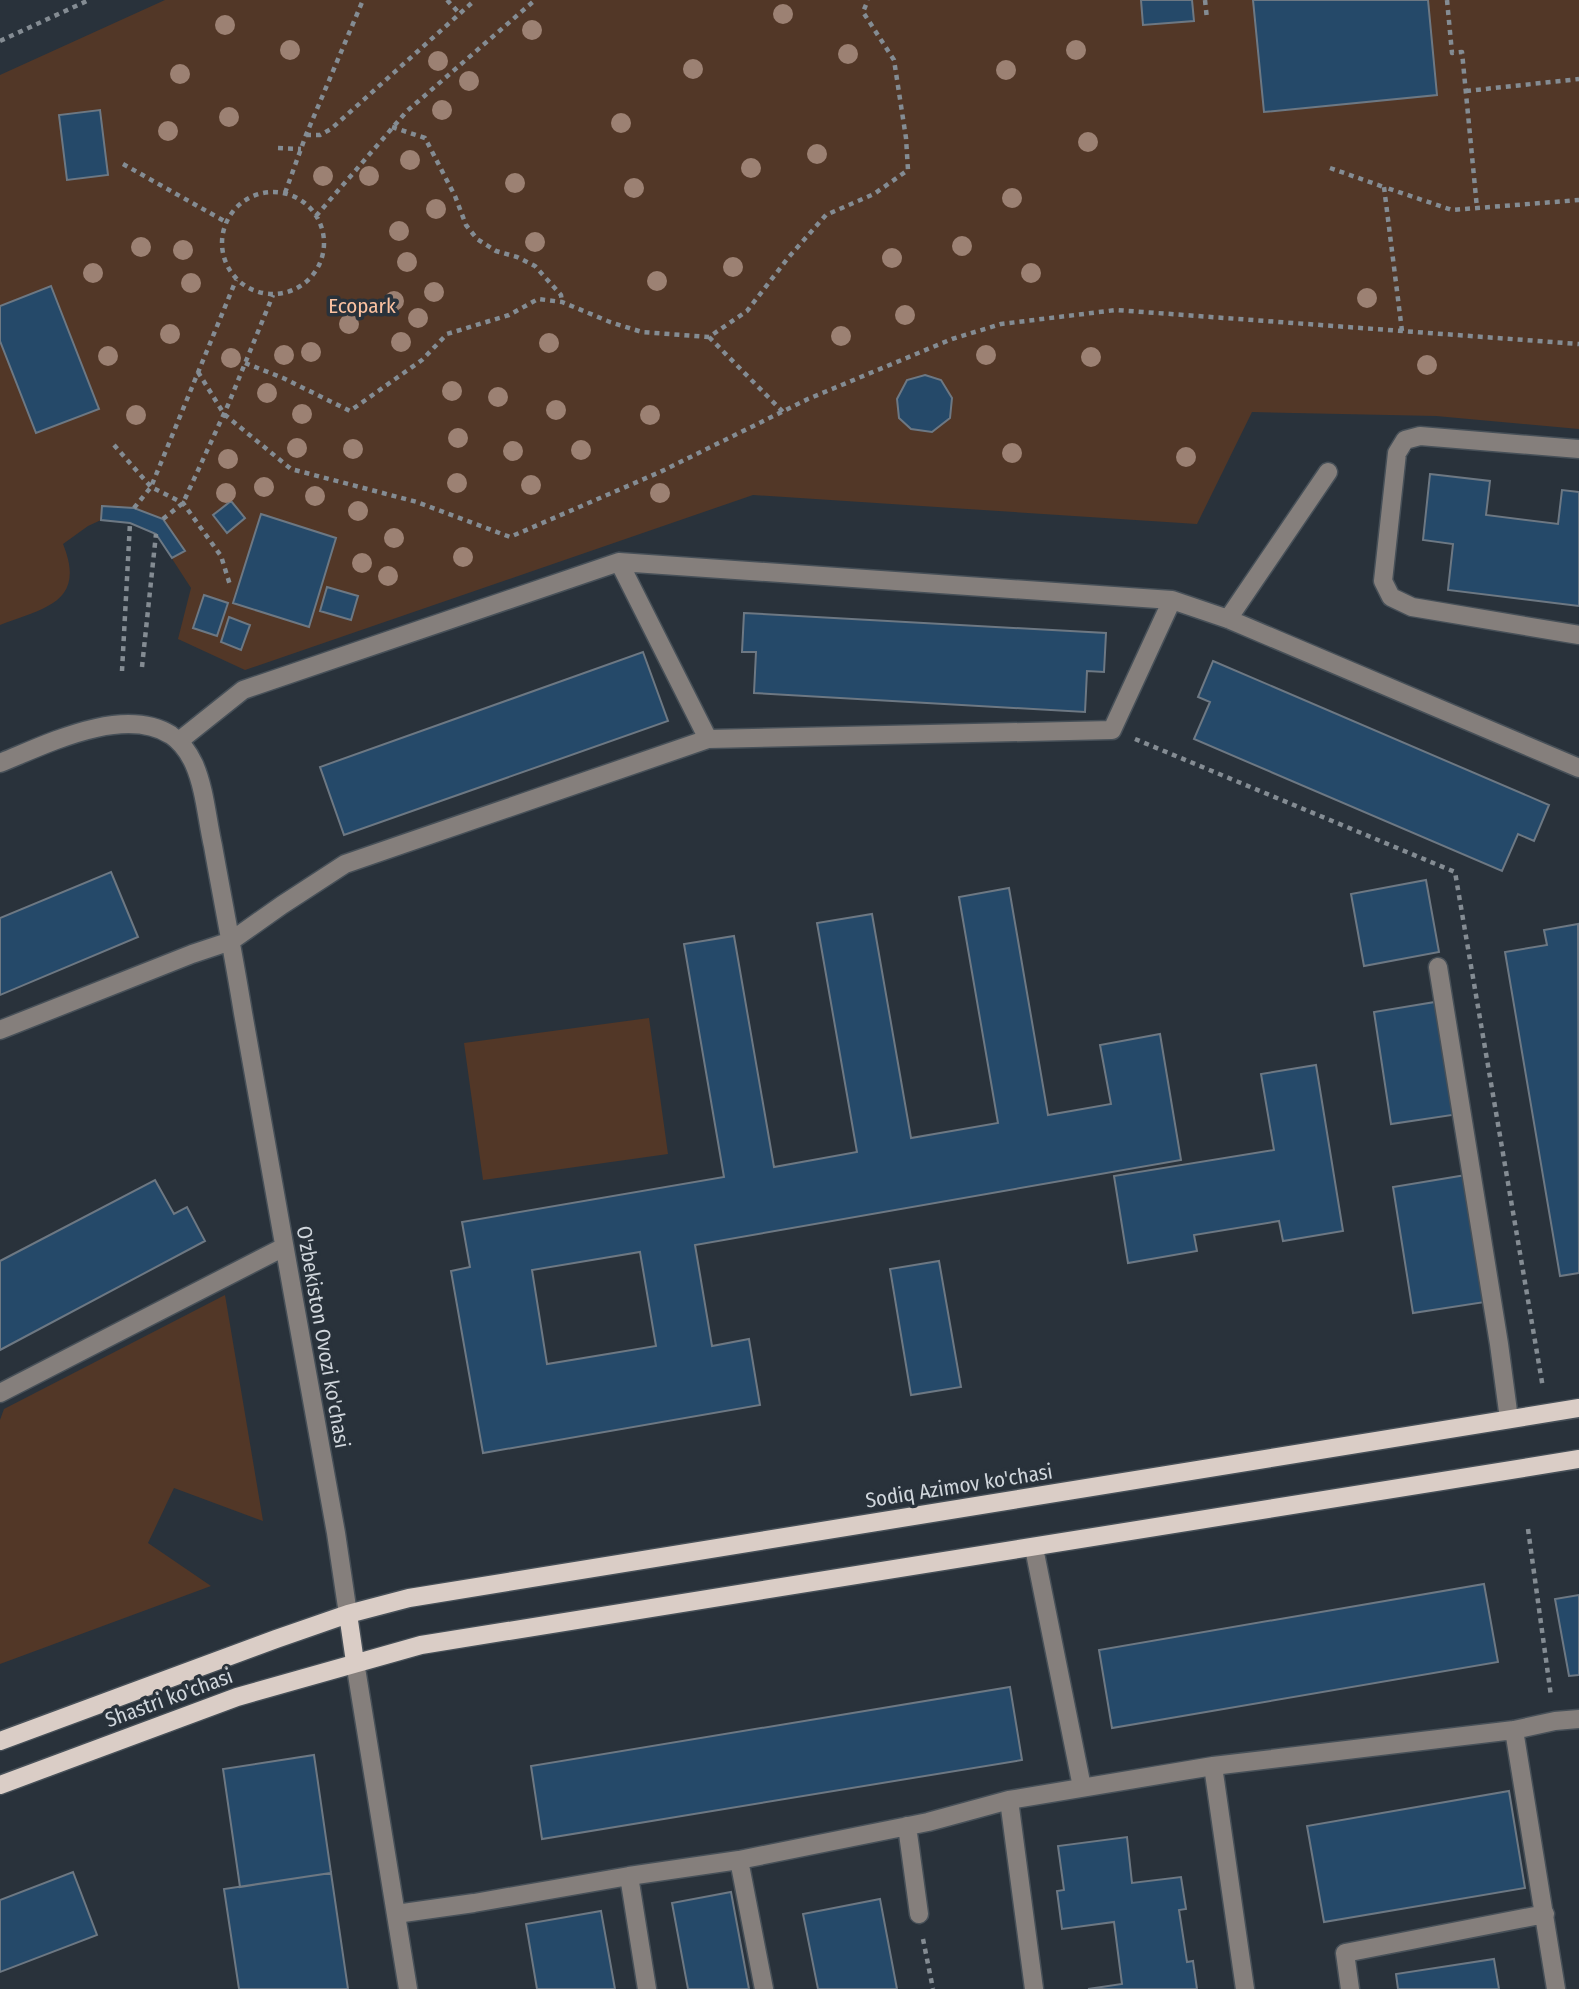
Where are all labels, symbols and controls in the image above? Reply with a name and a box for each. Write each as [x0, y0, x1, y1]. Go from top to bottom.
park label: Ecopark [328, 293, 396, 319]
street label: O'zbekiston Ovozi ko'chasi [291, 1224, 355, 1450]
street label: Sodiq Azimov ko'chasi [864, 1458, 1054, 1514]
street label: Shastri ko'chasi [102, 1663, 236, 1733]

